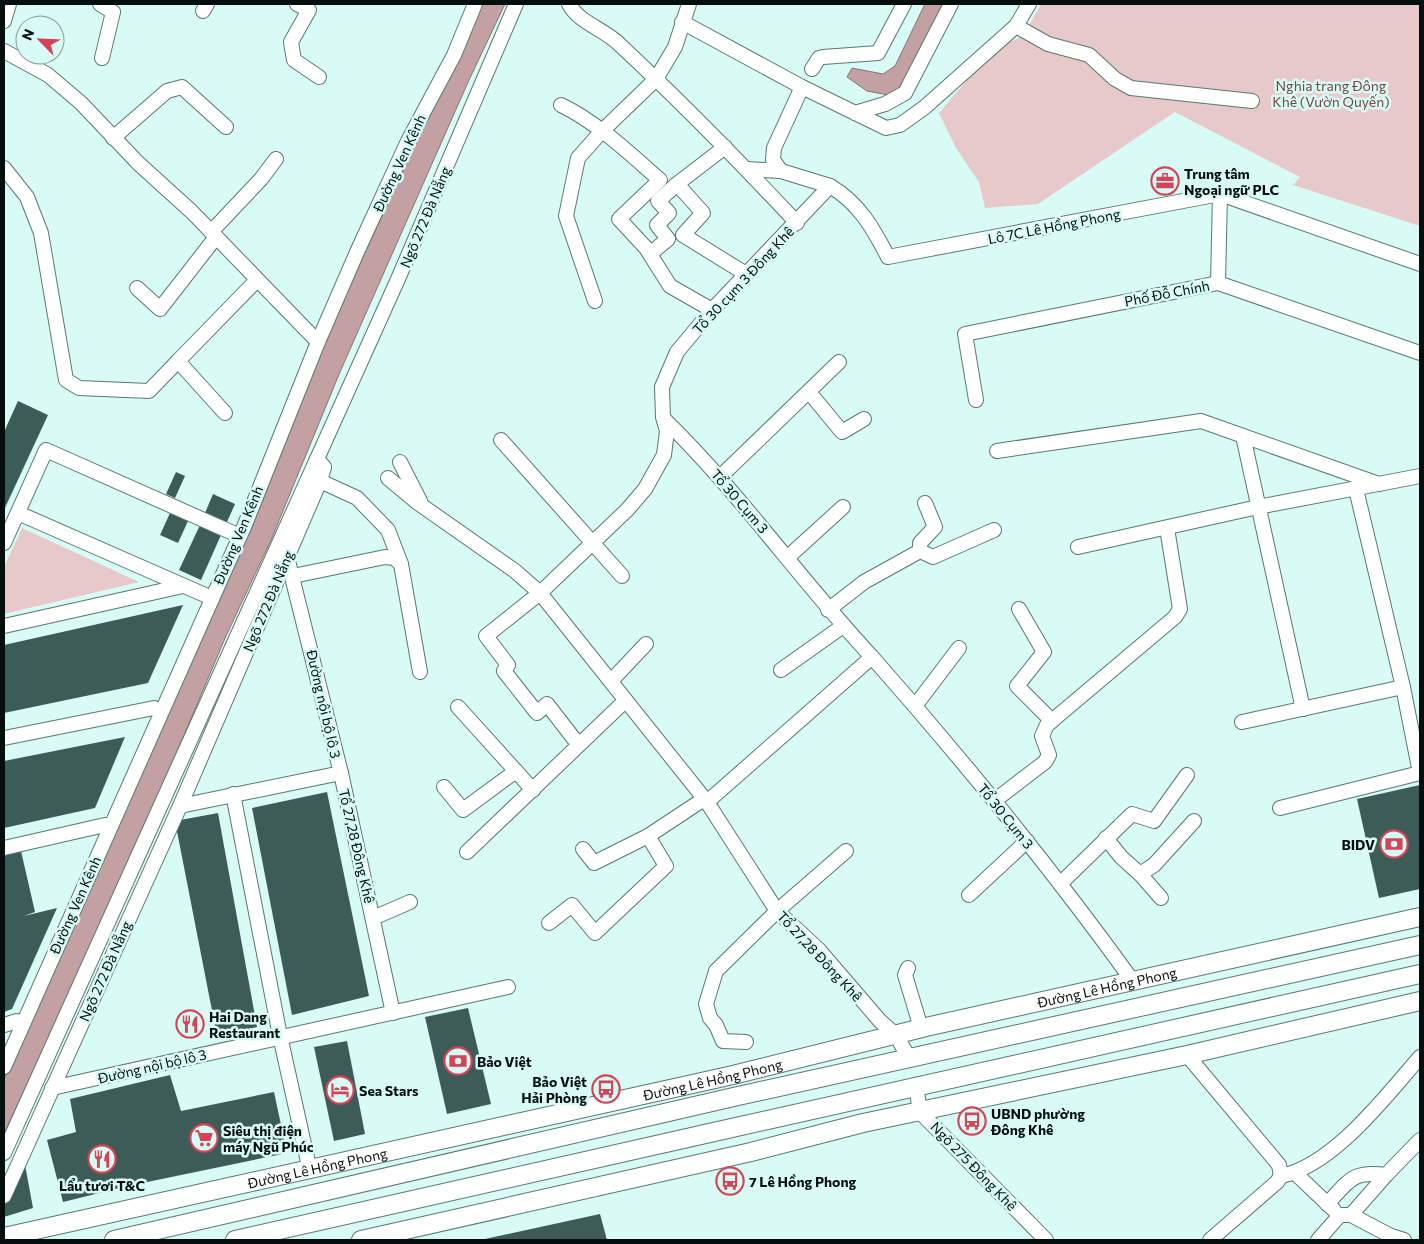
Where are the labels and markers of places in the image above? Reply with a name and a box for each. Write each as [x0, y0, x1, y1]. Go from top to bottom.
place label: Trung tâm Ngoại ngữ PLC [1184, 165, 1279, 198]
office icon: Trung tâm Ngoại ngữ PLC [1150, 166, 1180, 196]
bank icon: BIDV [1379, 829, 1409, 859]
place label: BIDV [1341, 836, 1375, 853]
place label: Hai Dang Restaurant [209, 1008, 280, 1041]
restaurant icon: Hai Dang Restaurant [175, 1009, 205, 1039]
bank icon: Bảo Việt [443, 1046, 473, 1076]
place label: Bảo Việt [477, 1053, 532, 1070]
place label: Bảo Việt Hải Phòng [521, 1073, 587, 1106]
bus stop icon: Bảo Việt Hải Phòng [591, 1074, 621, 1104]
hotel icon: Sea Stars [325, 1075, 355, 1105]
place label: Sea Stars [359, 1082, 419, 1099]
place label: UBND phường Đông Khê [990, 1105, 1085, 1138]
bus stop icon: UBND phường Đông Khê [957, 1106, 987, 1136]
place label: Siêu thị điện máy Ngũ Phúc [223, 1122, 314, 1155]
supermarket icon: Siêu thị điện máy Ngũ Phúc [189, 1123, 219, 1153]
restaurant icon: Lẩu tươi T&C [87, 1144, 117, 1174]
bus stop icon: 7 Lê Hồng Phong [715, 1166, 745, 1196]
place label: 7 Lê Hồng Phong [749, 1173, 857, 1190]
place label: Lẩu tươi T&C [59, 1177, 145, 1194]

